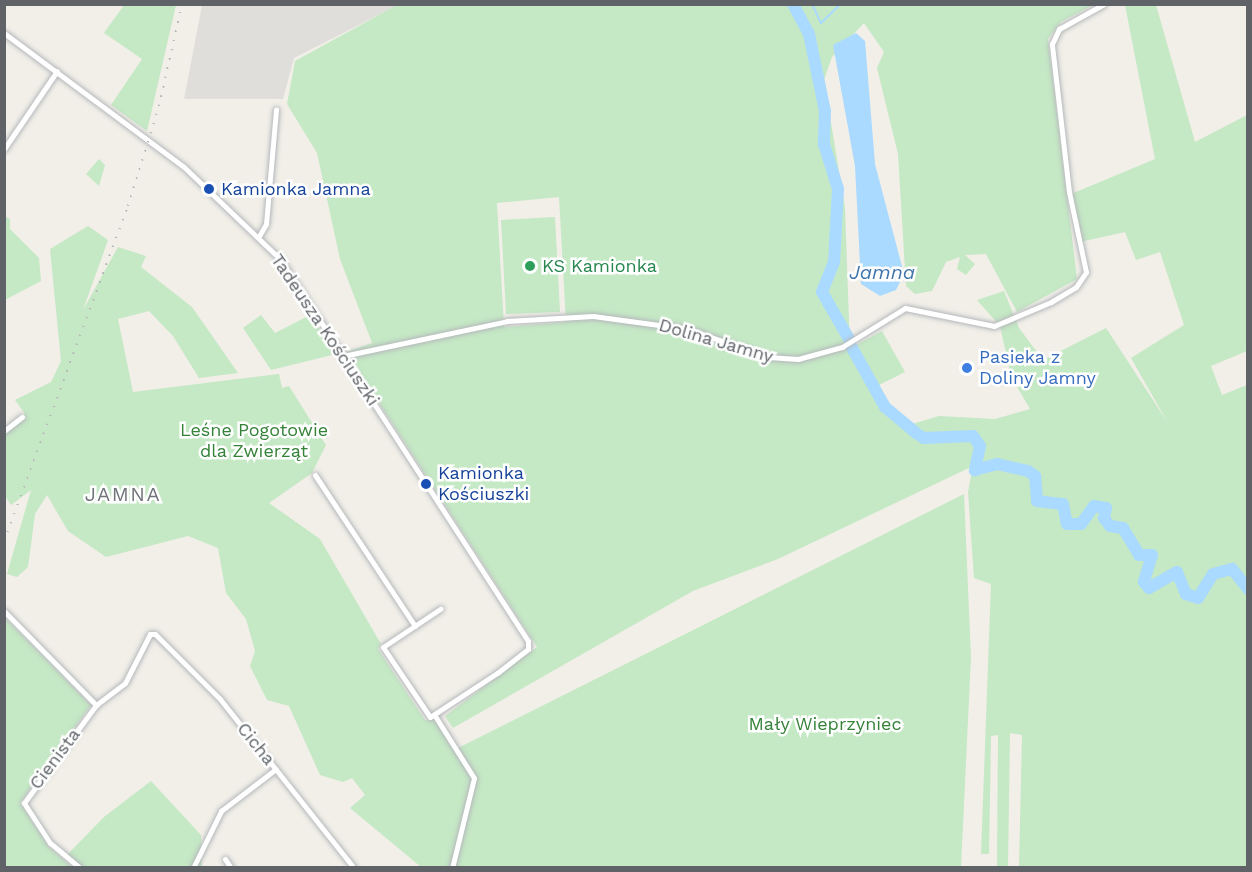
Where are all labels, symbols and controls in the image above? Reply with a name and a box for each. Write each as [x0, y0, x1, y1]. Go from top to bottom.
place label: Kamionka Jamna [221, 178, 372, 200]
marker: Kamionka Jamna [202, 182, 216, 196]
street label: Tadeusza Kościuszki [266, 250, 384, 410]
place label: KS Kamionka [542, 255, 657, 277]
marker: KS Kamionka [523, 259, 537, 273]
water label: Jamna [849, 260, 915, 284]
street label: Dolina Jamny [656, 314, 776, 368]
place label: Pasieka z Doliny Jamny [979, 347, 1097, 389]
marker: Pasieka z Doliny Jamny [960, 361, 974, 375]
park label: Leśne Pogotowie dla Zwierząt [180, 420, 328, 462]
place label: Kamionka Kościuszki [438, 463, 529, 506]
marker: Kamionka Kościuszki [419, 477, 433, 491]
district label: JAMNA [85, 482, 161, 506]
park label: Mały Wieprzyniec [748, 713, 902, 735]
street label: Cicha [232, 718, 280, 770]
street label: Cienista [25, 724, 85, 794]

